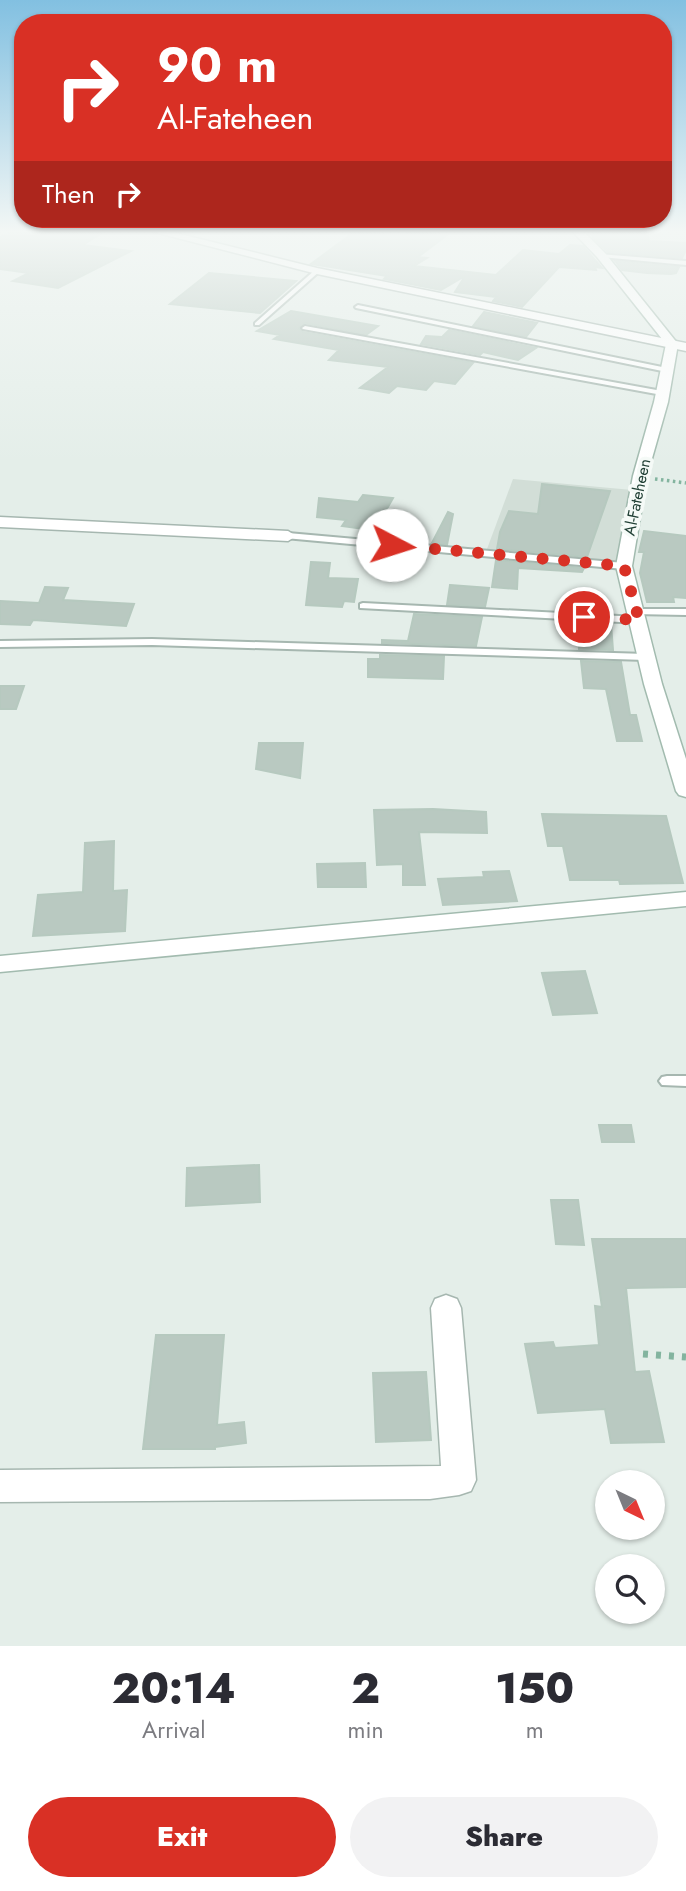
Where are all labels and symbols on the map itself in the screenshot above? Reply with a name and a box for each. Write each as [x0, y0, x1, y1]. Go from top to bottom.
street label: Al-Fateheen [618, 456, 656, 538]
position arrow [355, 508, 429, 582]
pin [554, 587, 614, 647]
north arrow [595, 1470, 665, 1540]

